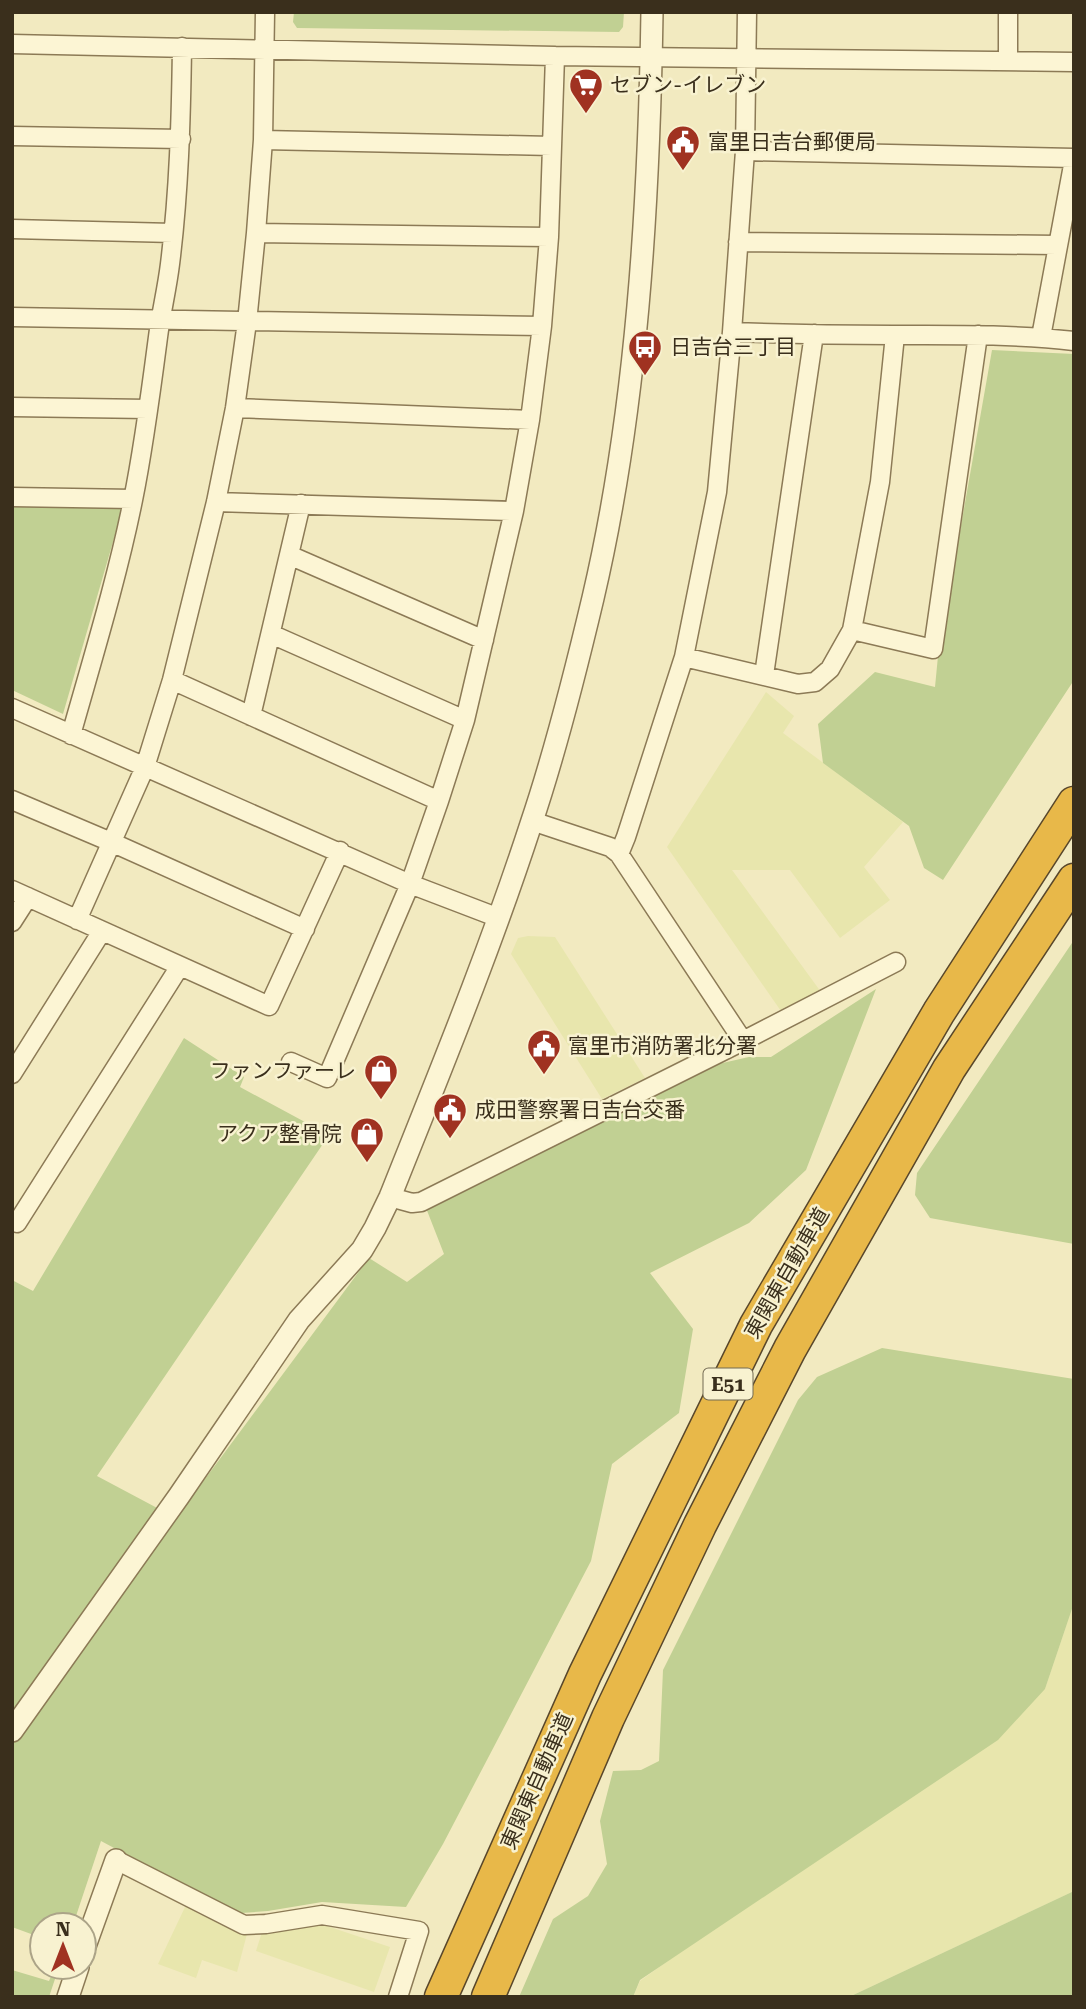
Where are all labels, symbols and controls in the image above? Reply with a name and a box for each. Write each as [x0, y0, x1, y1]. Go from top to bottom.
supermarket icon: セブン-イレブン [567, 66, 605, 115]
place label: セブン-イレブン [610, 73, 766, 97]
public building icon: 富里日吉台郵便局 [664, 123, 702, 172]
place label: 富里日吉台郵便局 [708, 130, 876, 154]
bus stop icon: 日吉台三丁目 [626, 328, 664, 377]
place label: 日吉台三丁目 [670, 335, 796, 359]
public building icon: 富里市消防署北分署 [525, 1027, 563, 1076]
place label: 富里市消防署北分署 [568, 1034, 757, 1058]
shop icon: ファンファーレ [362, 1052, 400, 1101]
place label: ファンファーレ [210, 1059, 356, 1083]
public building icon: 成田警察署日吉台交番 [431, 1091, 469, 1140]
place label: 成田警察署日吉台交番 [475, 1098, 685, 1122]
shop icon: アクア整骨院 [348, 1115, 386, 1164]
place label: アクア整骨院 [217, 1122, 342, 1146]
street label: 東関東自動車道 [740, 1203, 834, 1343]
road number: E51 [704, 1368, 752, 1400]
street label: 東関東自動車道 [496, 1709, 578, 1853]
north arrow [28, 1911, 98, 1981]
text: N [56, 1918, 71, 1941]

